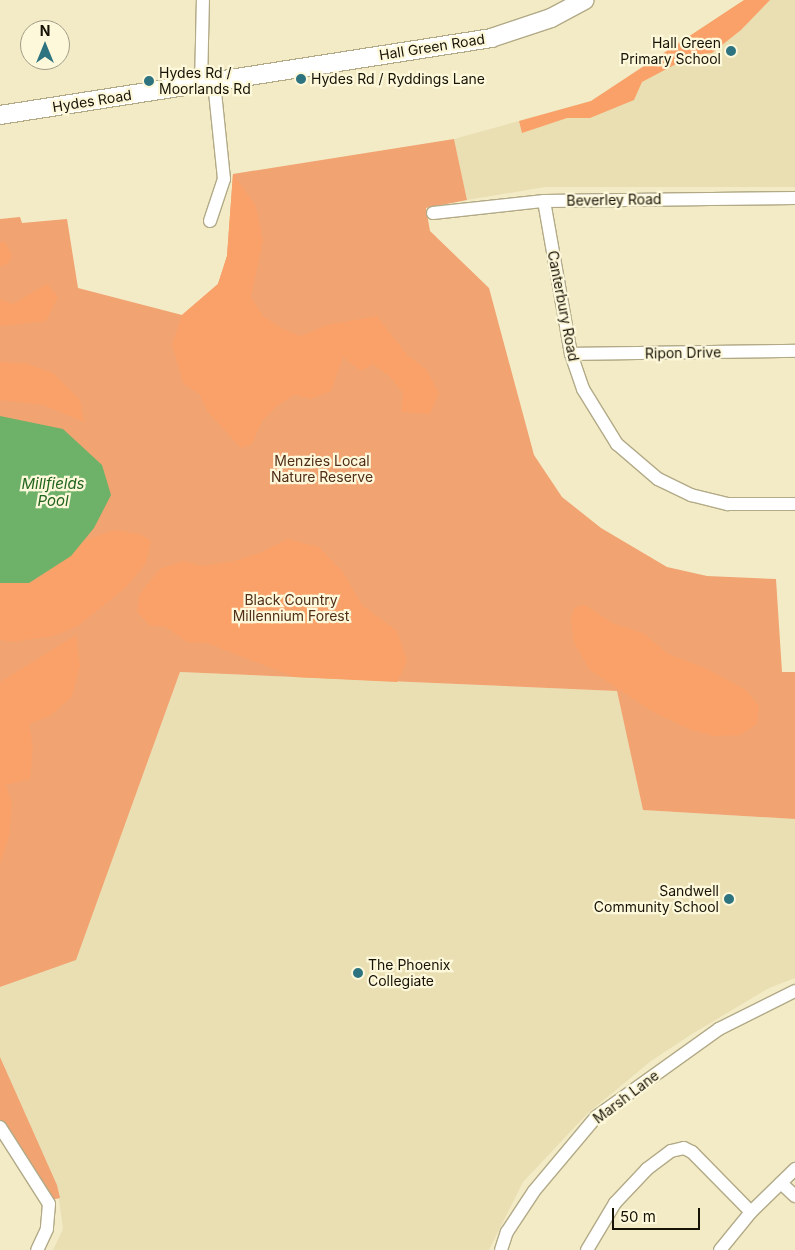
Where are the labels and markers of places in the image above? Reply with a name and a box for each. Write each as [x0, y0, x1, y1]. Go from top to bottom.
place label: Hall Green Primary School [620, 35, 721, 68]
marker: Hall Green Primary School [725, 45, 737, 57]
place label: Hydes Rd / Moorlands Rd [159, 65, 251, 98]
place label: Hydes Rd / Ryddings Lane [311, 71, 485, 87]
marker: Hydes Rd / Ryddings Lane [295, 73, 307, 85]
marker: Hydes Rd / Moorlands Rd [143, 75, 155, 87]
place label: Sandwell Community School [594, 883, 719, 916]
marker: Sandwell Community School [723, 893, 735, 905]
place label: The Phoenix Collegiate [368, 957, 450, 990]
marker: The Phoenix Collegiate [352, 967, 364, 979]

